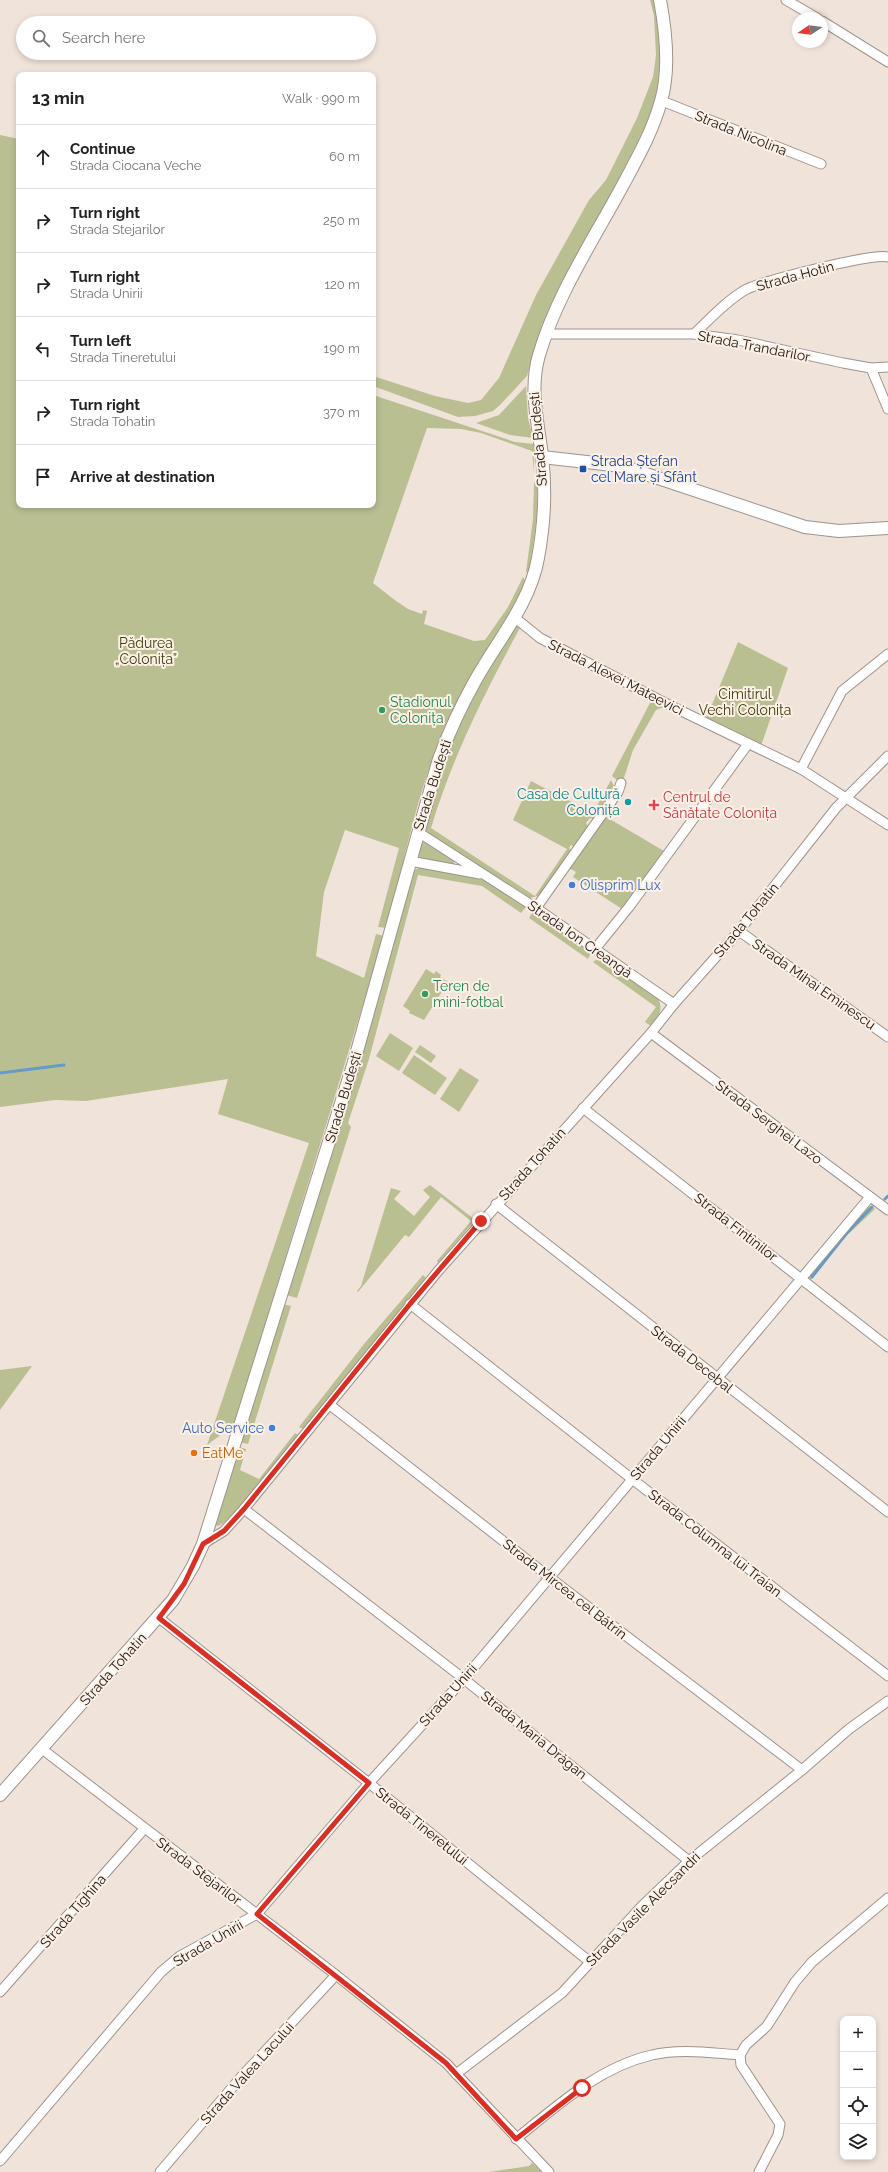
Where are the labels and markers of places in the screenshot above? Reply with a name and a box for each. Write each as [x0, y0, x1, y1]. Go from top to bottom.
place label: Strada Ștefan cel Mare și Sfânt [591, 453, 697, 485]
marker: Strada Ștefan cel Mare și Sfânt [578, 464, 588, 474]
place label: Stadionul Colonița [390, 694, 451, 726]
marker: Stadionul Colonița [377, 705, 387, 715]
place label: Casa de Cultură Colonița [517, 786, 620, 818]
place label: Centrul de Sănătate Colonița [663, 789, 777, 821]
marker: Casa de Cultură Colonița [623, 797, 633, 807]
marker: Centrul de Sănătate Colonița [648, 799, 660, 811]
place label: Olisprim Lux [580, 877, 661, 893]
marker: Olisprim Lux [567, 880, 577, 890]
place label: Teren de mini-fotbal [433, 978, 504, 1010]
marker: Teren de mini-fotbal [420, 989, 430, 999]
place label: Auto Service [182, 1420, 264, 1436]
marker: Auto Service [267, 1423, 277, 1433]
place label: EatMe [202, 1445, 243, 1461]
marker: EatMe [189, 1448, 199, 1458]

